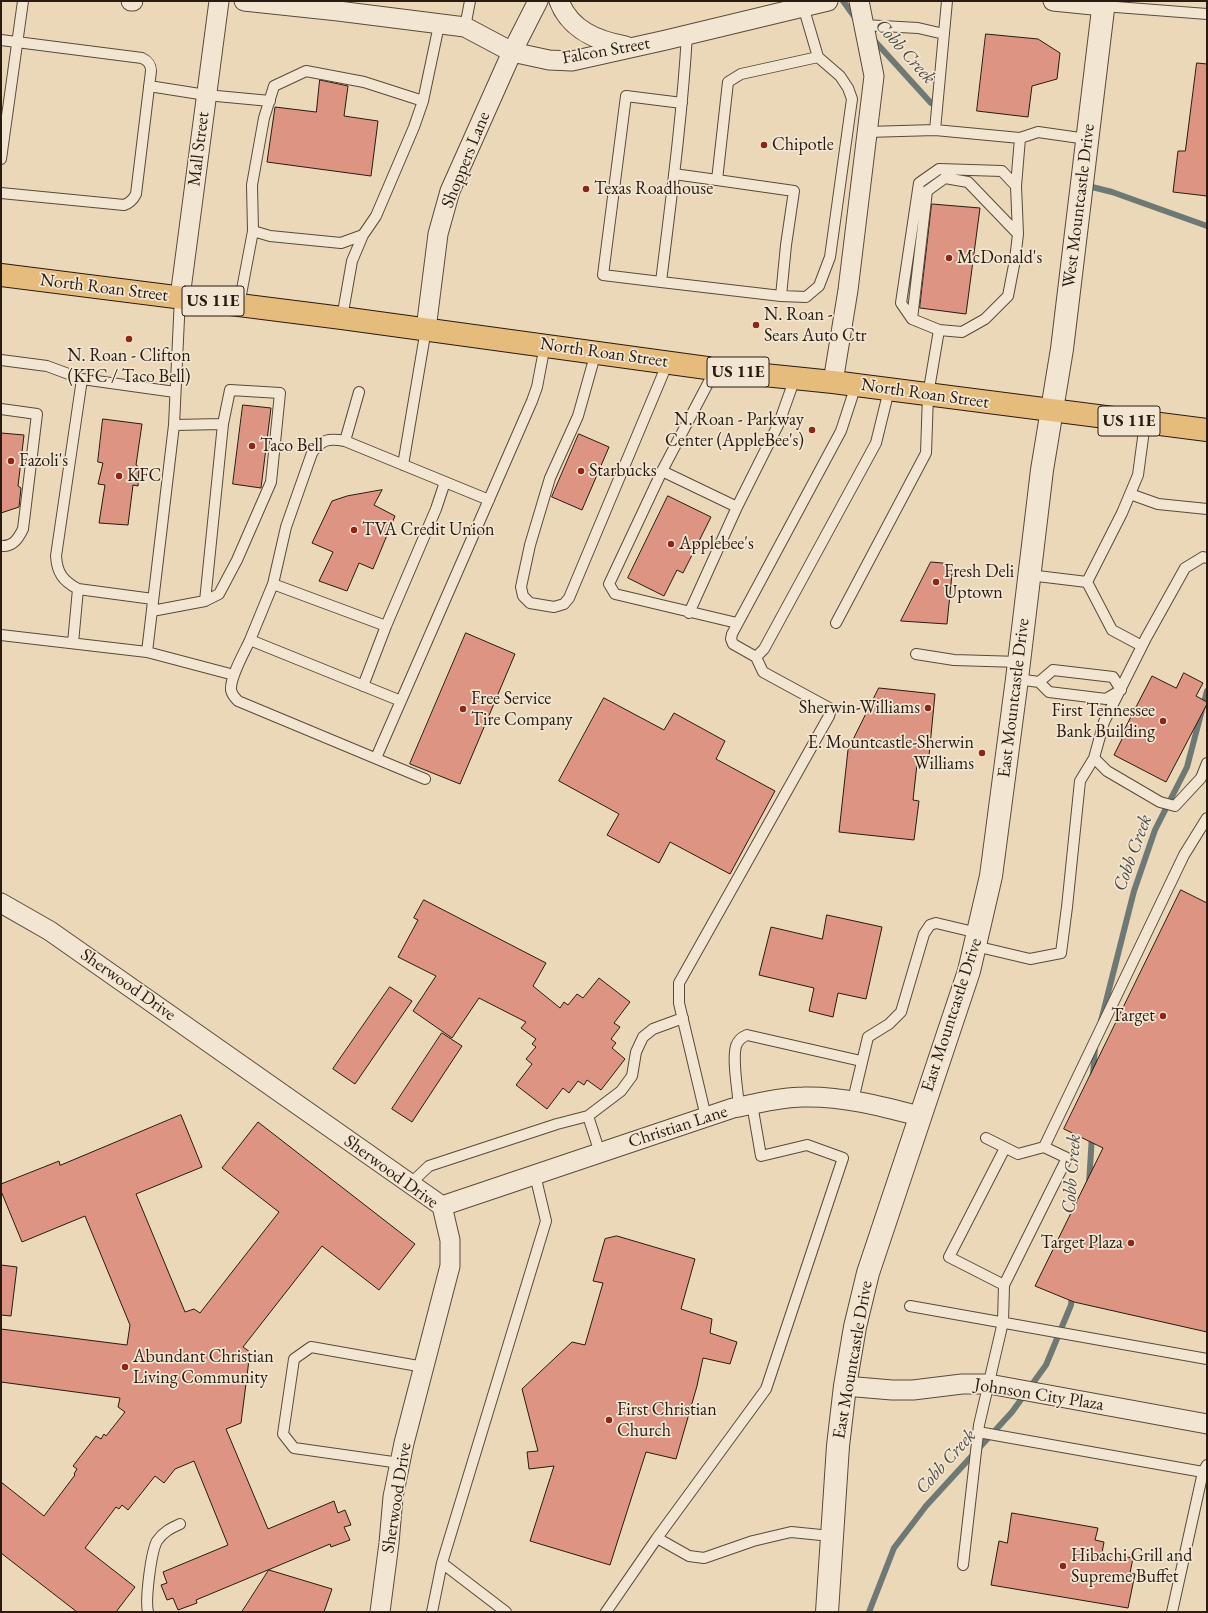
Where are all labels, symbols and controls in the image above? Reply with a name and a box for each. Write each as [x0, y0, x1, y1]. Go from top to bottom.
water label: Cobb Creek [870, 15, 940, 89]
street label: Falcon Street [560, 33, 652, 69]
street label: Shoppers Lane [437, 109, 495, 211]
street label: Mall Street [184, 111, 214, 187]
street label: West Mountcastle Drive [1058, 123, 1100, 289]
place label: Chipotle [772, 134, 834, 156]
marker: Chipotle [759, 140, 769, 150]
place label: Texas Roadhouse [594, 178, 713, 200]
marker: Texas Roadhouse [581, 184, 591, 194]
place label: McDonald's [957, 247, 1042, 269]
marker: McDonald's [944, 253, 954, 263]
street label: North Roan Street [39, 269, 169, 307]
road number: US 11E [182, 286, 244, 316]
place label: N. Roan - Sears Auto Ctr [764, 304, 867, 346]
marker: N. Roan - Sears Auto Ctr [751, 320, 761, 330]
street label: North Roan Street [539, 333, 669, 373]
marker: N. Roan - Clifton (KFC / Taco Bell) [124, 334, 134, 344]
place label: N. Roan - Clifton (KFC / Taco Bell) [67, 345, 191, 388]
road number: US 11E [707, 357, 769, 387]
street label: North Roan Street [860, 374, 990, 414]
road number: US 11E [1098, 406, 1160, 436]
place label: N. Roan - Parkway Center (AppleBee's) [665, 409, 804, 452]
marker: N. Roan - Parkway Center (AppleBee's) [807, 425, 817, 435]
place label: Taco Bell [260, 435, 323, 457]
marker: Taco Bell [247, 441, 257, 451]
place label: Fazoli's [19, 450, 68, 472]
marker: Fazoli's [6, 456, 16, 466]
place label: Starbucks [589, 460, 657, 482]
place label: KFC [127, 465, 161, 487]
marker: Starbucks [576, 466, 586, 476]
marker: KFC [114, 471, 124, 481]
place label: TVA Credit Union [362, 519, 495, 541]
marker: TVA Credit Union [349, 525, 359, 535]
place label: Applebee's [679, 533, 754, 555]
marker: Applebee's [666, 539, 676, 549]
place label: Fresh Deli Uptown [944, 561, 1014, 604]
marker: Fresh Deli Uptown [931, 577, 941, 587]
street label: East Mountcastle Drive [994, 617, 1034, 779]
place label: Free Service Tire Company [471, 688, 573, 730]
place label: Sherwin-Williams [799, 697, 920, 719]
place label: First Tennessee Bank Building [1052, 700, 1155, 742]
marker: Sherwin-Williams [923, 703, 933, 713]
marker: Free Service Tire Company [458, 704, 468, 714]
marker: First Tennessee Bank Building [1158, 716, 1168, 726]
place label: E. Mountcastle-Sherwin Williams [808, 732, 974, 774]
marker: E. Mountcastle-Sherwin Williams [977, 748, 987, 758]
water label: Cobb Creek [1109, 812, 1157, 894]
street label: East Mountcastle Drive [917, 935, 987, 1095]
street label: Sherwood Drive [76, 944, 180, 1026]
place label: Target [1111, 1005, 1155, 1027]
marker: Target [1158, 1011, 1168, 1021]
street label: Christian Lane [626, 1101, 730, 1153]
street label: Sherwood Drive [340, 1130, 442, 1214]
water label: Cobb Creek [1058, 1133, 1086, 1215]
place label: Target Plaza [1040, 1232, 1123, 1254]
marker: Target Plaza [1126, 1238, 1136, 1248]
street label: East Mountcastle Drive [828, 1279, 878, 1441]
place label: Abundant Christian Living Community [133, 1346, 274, 1388]
marker: Abundant Christian Living Community [120, 1362, 130, 1372]
street label: Johnson City Plaza [973, 1374, 1105, 1416]
place label: First Christian Church [617, 1399, 717, 1442]
marker: First Christian Church [604, 1415, 614, 1425]
water label: Cobb Creek [911, 1425, 981, 1499]
street label: Sherwood Drive [378, 1441, 416, 1555]
place label: Hibachi Grill and Supreme Buffet [1071, 1545, 1192, 1588]
marker: Hibachi Grill and Supreme Buffet [1058, 1561, 1068, 1571]

